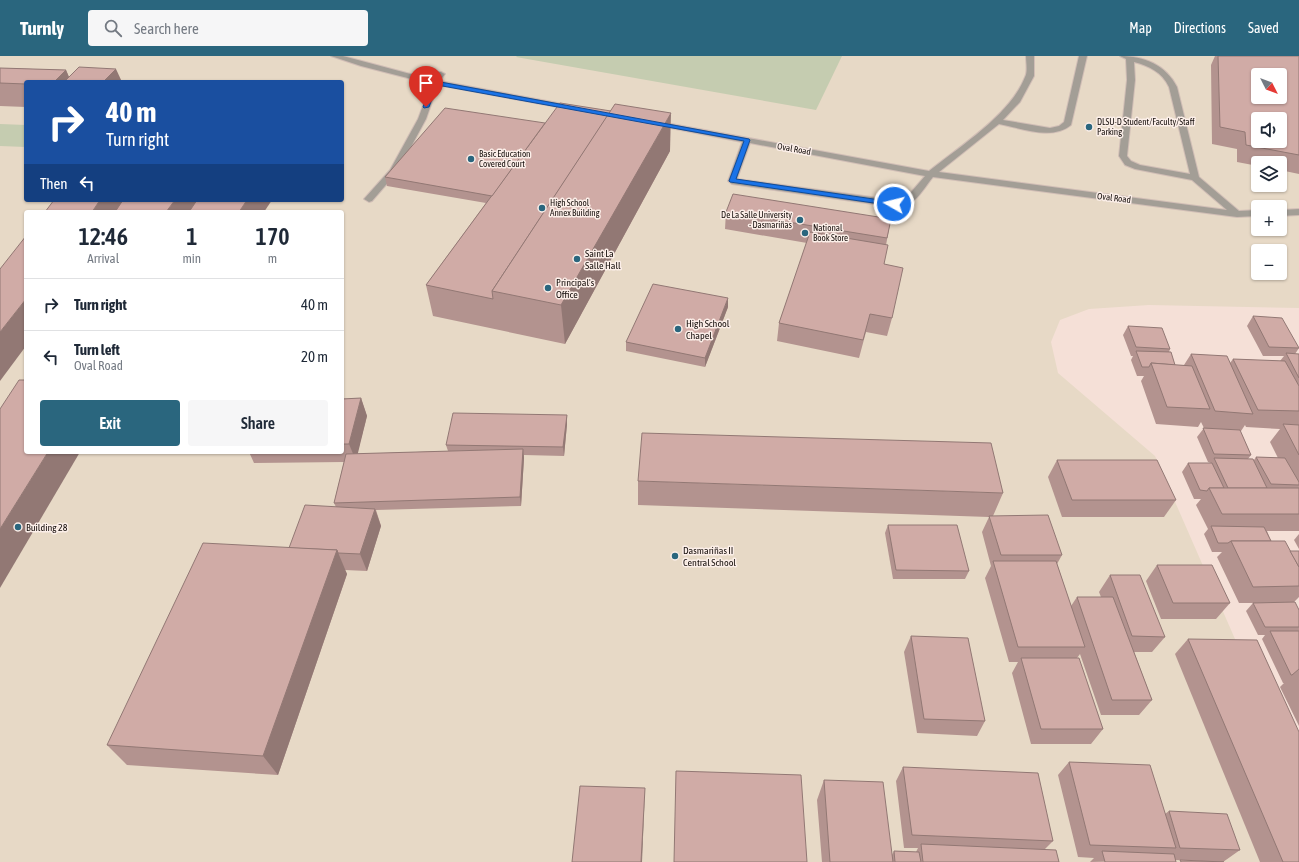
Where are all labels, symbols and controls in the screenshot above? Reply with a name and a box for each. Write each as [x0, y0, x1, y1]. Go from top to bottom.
search box [88, 10, 368, 46]
text: Turnly [20, 17, 64, 39]
icon: search [102, 17, 124, 39]
text: Search here [134, 20, 199, 37]
text: Map [1129, 20, 1152, 36]
text: Directions [1174, 20, 1226, 36]
text: Saved [1248, 20, 1279, 36]
pin [409, 66, 443, 107]
north arrow [1251, 68, 1287, 104]
map controls [1251, 68, 1287, 280]
icon: arrive [415, 72, 437, 94]
icon: right [40, 96, 92, 148]
text: 40 m [106, 96, 156, 128]
button: sound [1251, 112, 1287, 148]
place label: DLSU-D Student/Faculty/Staff Parking [1097, 117, 1195, 137]
marker: DLSU-D Student/Faculty/Staff Parking [1084, 122, 1094, 132]
text: Turn right [106, 129, 169, 150]
street label: Oval Road [776, 141, 812, 157]
place label: Basic Education Covered Court [479, 149, 530, 169]
marker: Basic Education Covered Court [466, 154, 476, 164]
button: layers [1251, 156, 1287, 192]
icon: left [76, 172, 98, 194]
text: Then [40, 175, 68, 192]
position arrow [873, 183, 915, 225]
street label: Oval Road [1097, 191, 1131, 205]
place label: High School Annex Building [550, 198, 600, 218]
button: + [1251, 200, 1287, 236]
marker: High School Annex Building [537, 203, 547, 213]
place label: De La Salle University - Dasmariñas [721, 210, 792, 230]
marker: De La Salle University - Dasmariñas [795, 215, 805, 225]
text: 12:46 [79, 223, 128, 250]
text: 1 [186, 223, 197, 250]
text: 170 [256, 223, 289, 250]
place label: National Book Store [813, 223, 848, 243]
marker: National Book Store [800, 228, 810, 238]
button: − [1251, 244, 1287, 280]
place label: Saint La Salle Hall [585, 248, 621, 271]
text: Arrival [87, 251, 119, 266]
text: min [182, 251, 201, 266]
text: m [268, 251, 277, 266]
marker: Saint La Salle Hall [572, 254, 582, 264]
place label: Principal's Office [556, 277, 595, 300]
marker: Principal's Office [543, 283, 553, 293]
icon: right [40, 294, 62, 316]
text: Turn right [74, 296, 127, 313]
text: 40 m [301, 296, 328, 313]
place label: High School Chapel [686, 318, 730, 341]
marker: High School Chapel [673, 324, 683, 334]
text: Turn left [74, 341, 120, 358]
icon: left [40, 346, 62, 368]
text: 20 m [301, 348, 328, 365]
text: Oval Road [74, 358, 123, 373]
button: Exit [40, 400, 180, 446]
button: Share [188, 400, 328, 446]
marker: Building 28 [13, 522, 23, 532]
place label: Building 28 [26, 522, 68, 533]
place label: Dasmariñas II Central School [683, 545, 736, 568]
marker: Dasmariñas II Central School [670, 551, 680, 561]

